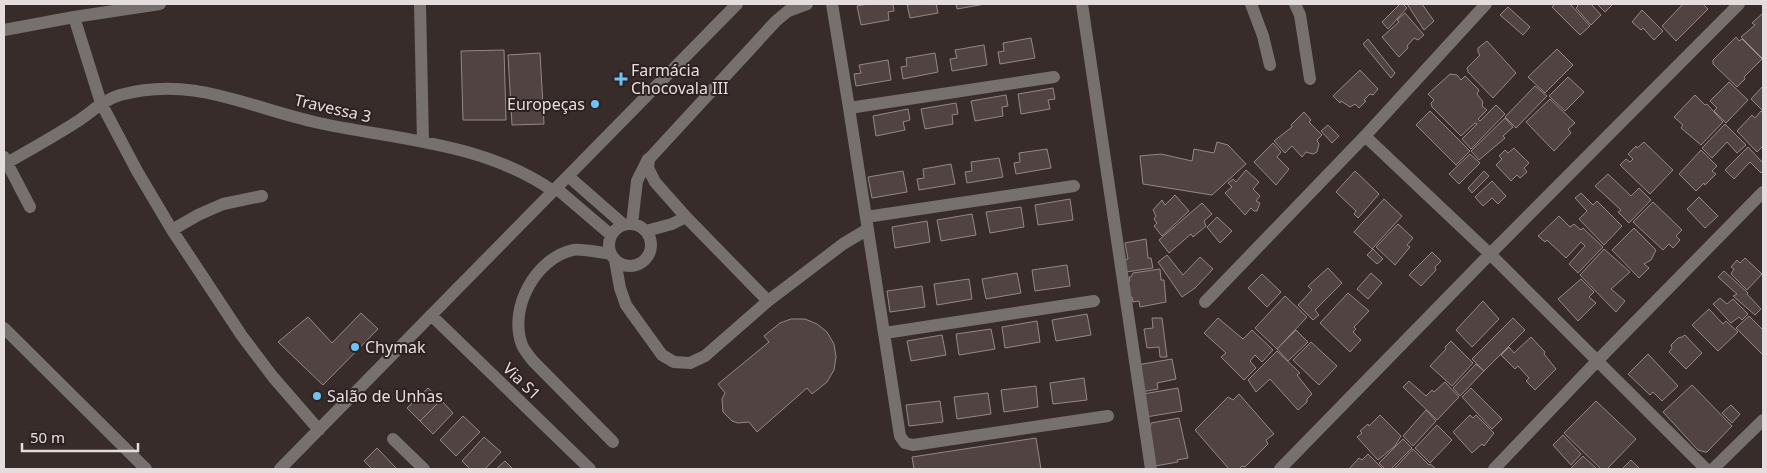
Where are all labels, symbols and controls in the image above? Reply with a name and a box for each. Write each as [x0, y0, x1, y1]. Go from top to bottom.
place label: Farmácia Chocovala III [631, 59, 728, 99]
marker: Farmácia Chocovala III [615, 73, 627, 85]
street label: Travessa 3 [292, 88, 374, 128]
place label: Europeças [507, 93, 585, 115]
marker: Europeças [589, 98, 601, 110]
place label: Chymak [365, 336, 426, 358]
marker: Chymak [349, 341, 361, 353]
street label: Via S1 [498, 358, 546, 404]
place label: Salão de Unhas [327, 385, 443, 407]
marker: Salão de Unhas [311, 390, 323, 402]
scale bar [22, 420, 139, 452]
text: 50 m [30, 427, 65, 447]

